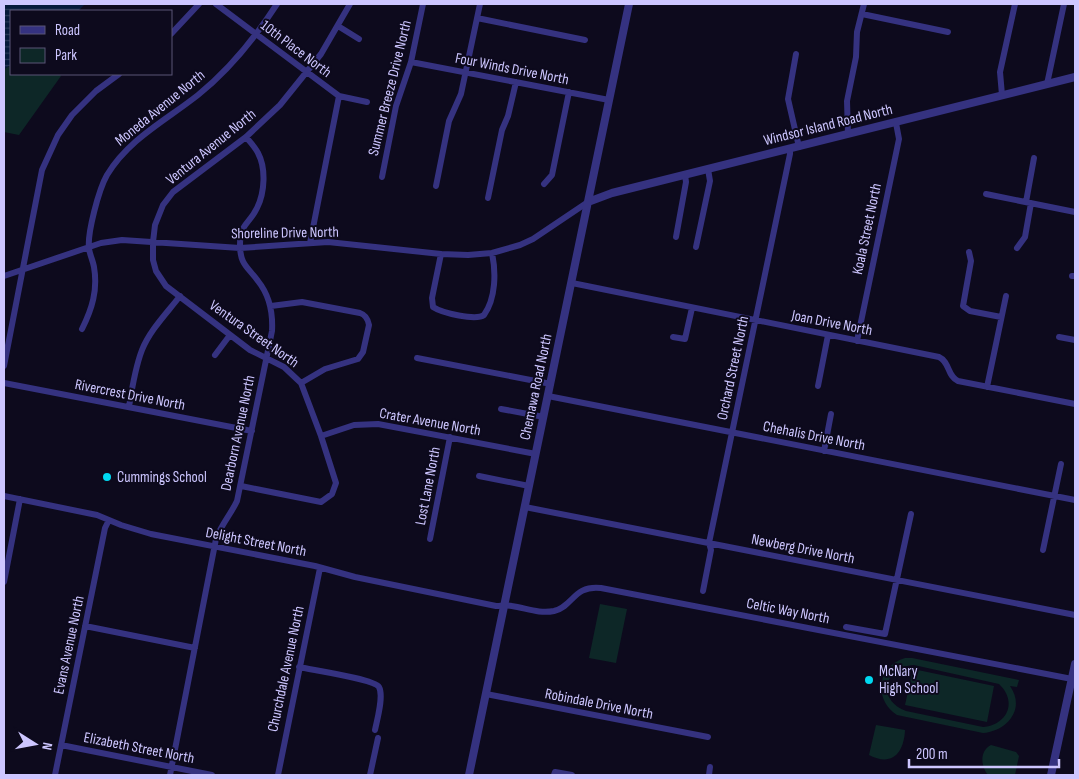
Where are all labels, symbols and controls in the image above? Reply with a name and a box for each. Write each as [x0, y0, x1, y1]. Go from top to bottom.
legend [10, 10, 172, 75]
street label: 10th Place North [257, 16, 335, 82]
street label: Summer Breeze Drive North [364, 18, 416, 158]
text: Road [55, 21, 80, 40]
text: Park [55, 46, 77, 65]
street label: Four Winds Drive North [453, 49, 571, 89]
street label: Moneda Avenue North [111, 66, 209, 150]
street label: Windsor Island Road North [762, 100, 894, 150]
street label: Ventura Avenue North [162, 105, 260, 189]
street label: Koala Street North [848, 182, 886, 276]
street label: Shoreline Drive North [231, 223, 339, 243]
street label: Ventura Street North [205, 296, 303, 372]
street label: Joan Drive North [789, 306, 874, 340]
street label: Orchard Street North [713, 314, 753, 422]
street label: Chemawa Road North [515, 332, 557, 442]
street label: Dearborn Avenue North [216, 374, 260, 492]
street label: Rivercrest Drive North [73, 375, 187, 415]
street label: Crater Avenue North [378, 404, 482, 440]
street label: Chehalis Drive North [761, 417, 867, 455]
street label: Lost Lane North [411, 445, 445, 527]
place label: Cummings School [117, 468, 207, 487]
marker: Cummings School [101, 471, 113, 483]
street label: Delight Street North [204, 523, 308, 561]
street label: Newberg Drive North [750, 530, 856, 568]
street label: Evans Avenue North [49, 594, 89, 696]
street label: Celtic Way North [745, 594, 831, 628]
street label: Churchdale Avenue North [263, 604, 309, 734]
place label: McNary High School [879, 662, 938, 698]
marker: McNary High School [863, 674, 875, 686]
street label: Robindale Drive North [543, 684, 655, 724]
north arrow [10, 719, 60, 769]
street label: Elizabeth Street North [82, 728, 196, 768]
scale bar [909, 736, 1059, 768]
text: N [38, 741, 56, 752]
text: 200 m [916, 745, 948, 764]

